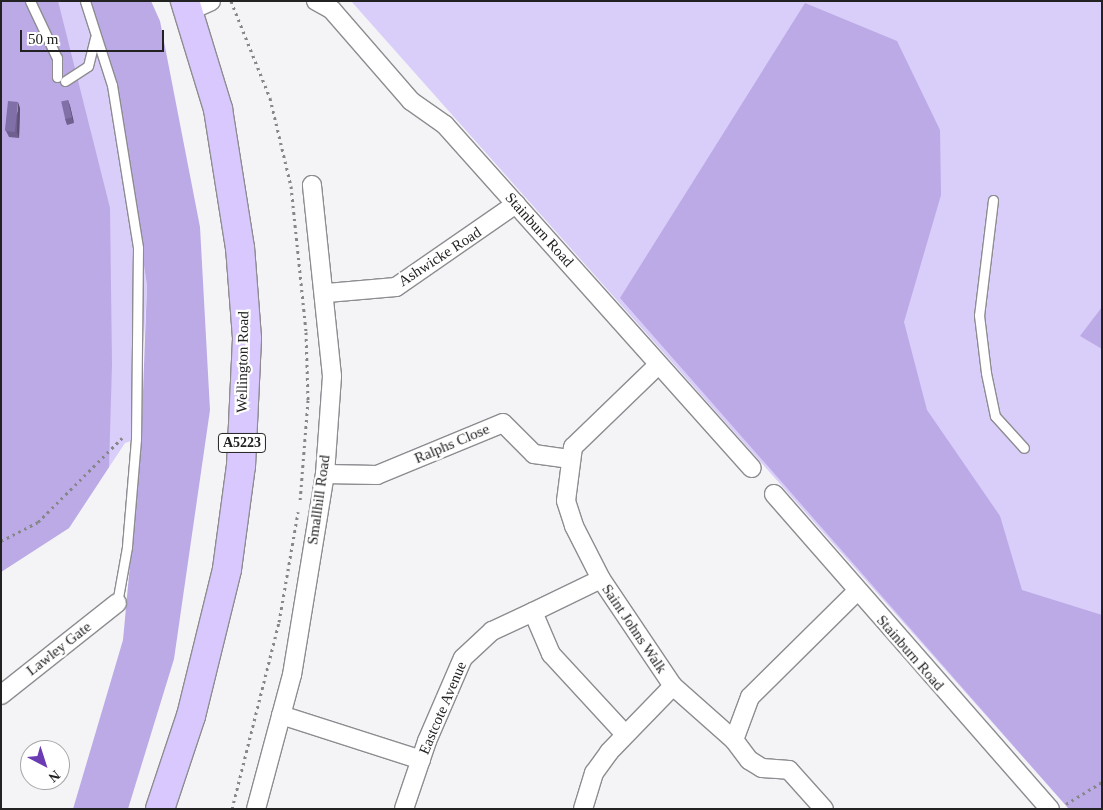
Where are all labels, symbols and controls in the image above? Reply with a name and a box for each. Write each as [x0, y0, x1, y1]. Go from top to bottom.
scale bar [22, 20, 166, 52]
text: 50 m [28, 31, 58, 47]
street label: Stainburn Road [501, 189, 577, 271]
street label: Ashwicke Road [395, 223, 485, 291]
street label: Wellington Road [233, 311, 253, 413]
street label: Ralphs Close [412, 420, 492, 468]
road number: A5223 [217, 432, 267, 454]
street label: Smallhill Road [304, 454, 334, 546]
street label: Saint Johns Walk [598, 581, 670, 677]
street label: Stainburn Road [872, 612, 948, 694]
street label: Lawley Gate [23, 618, 95, 680]
street label: Eastcote Avenue [415, 658, 471, 758]
north arrow [20, 740, 70, 790]
text: N [46, 767, 63, 785]

